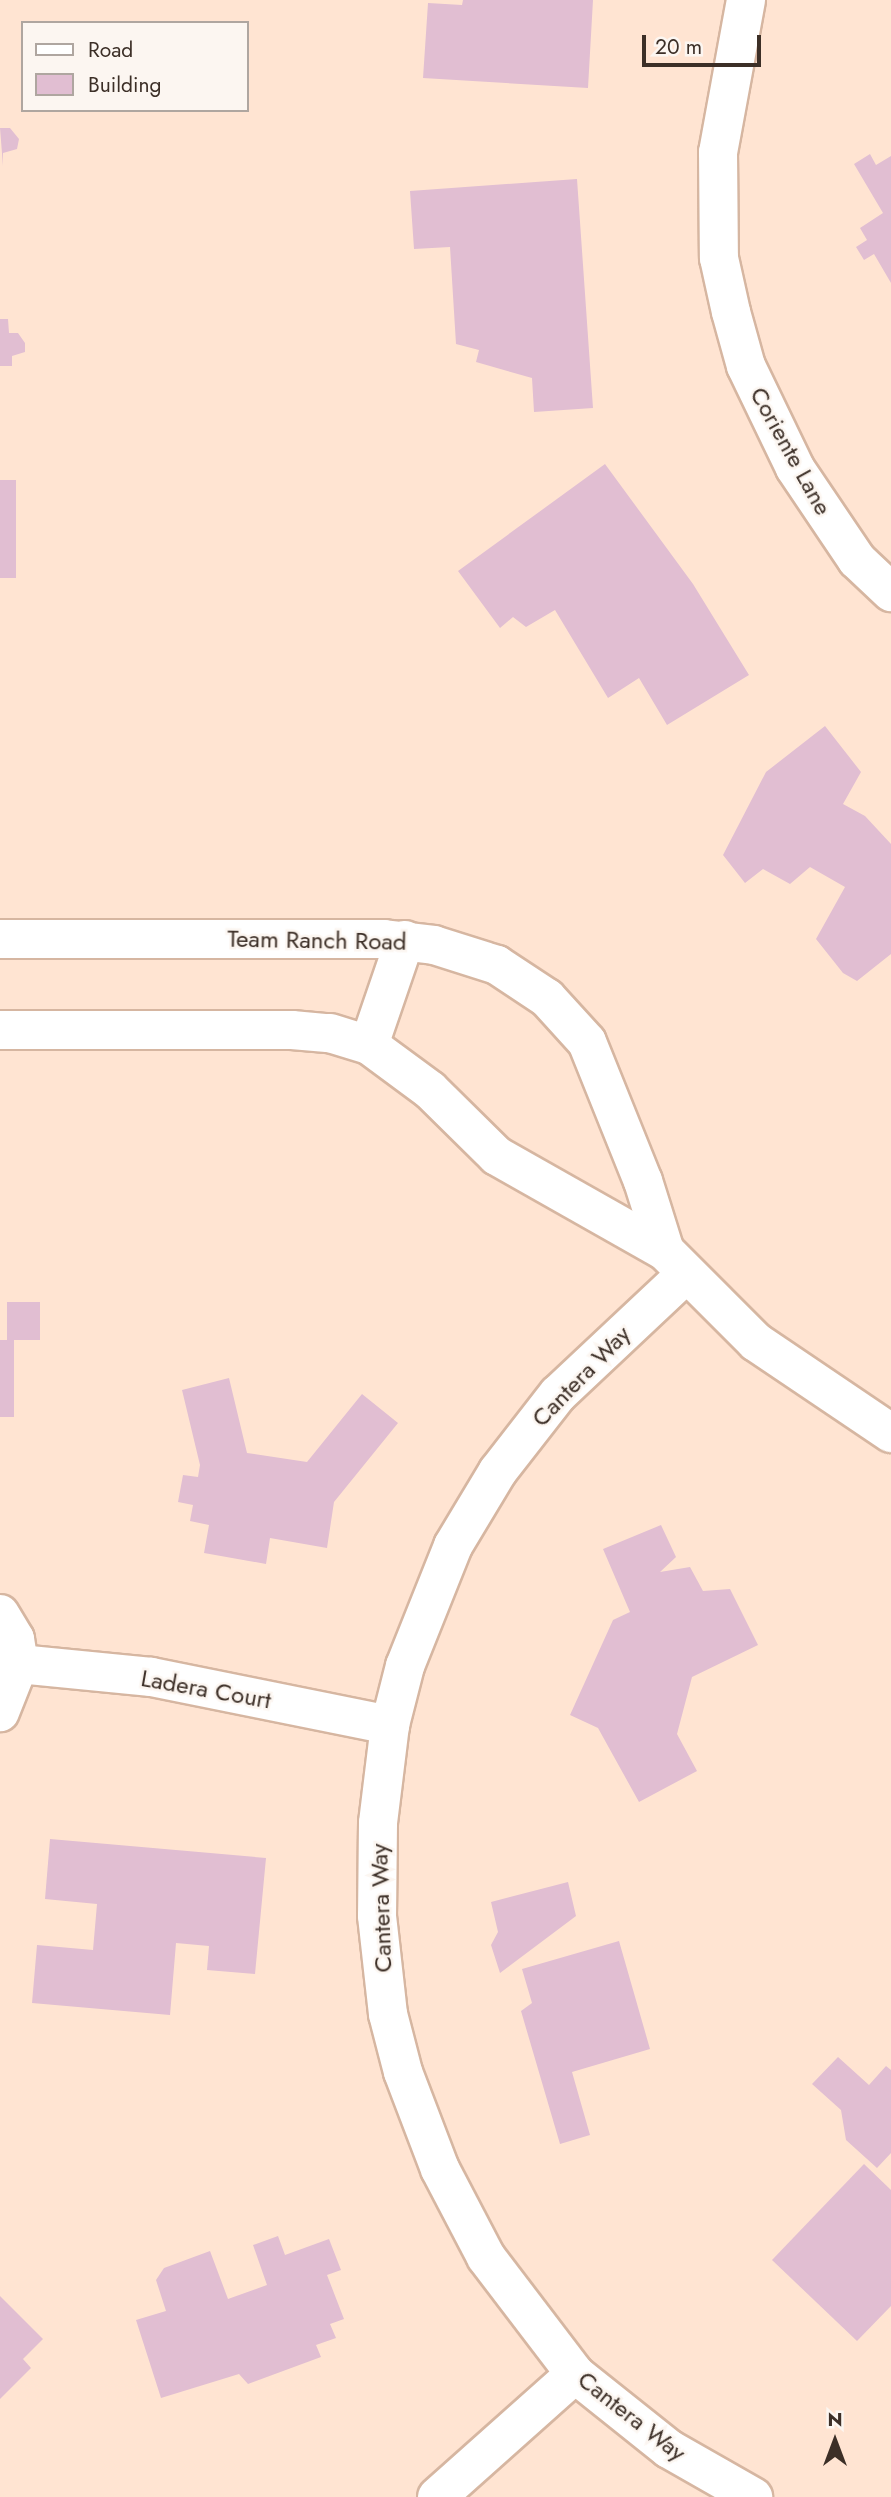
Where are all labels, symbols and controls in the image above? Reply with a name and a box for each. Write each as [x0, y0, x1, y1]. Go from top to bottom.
legend [21, 21, 248, 112]
scale bar [646, 21, 765, 65]
text: 20 m [655, 32, 702, 62]
text: Road [88, 35, 133, 65]
text: Building [88, 70, 161, 100]
street label: Coriente Lane [744, 382, 838, 520]
street label: Team Ranch Road [227, 924, 407, 956]
street label: Cantera Way [526, 1320, 636, 1432]
street label: Ladera Court [139, 1663, 273, 1715]
street label: Cantera Way [364, 1843, 398, 1973]
street label: Cantera Way [572, 2365, 692, 2467]
north arrow [800, 2406, 870, 2476]
text: N [827, 2406, 843, 2433]

